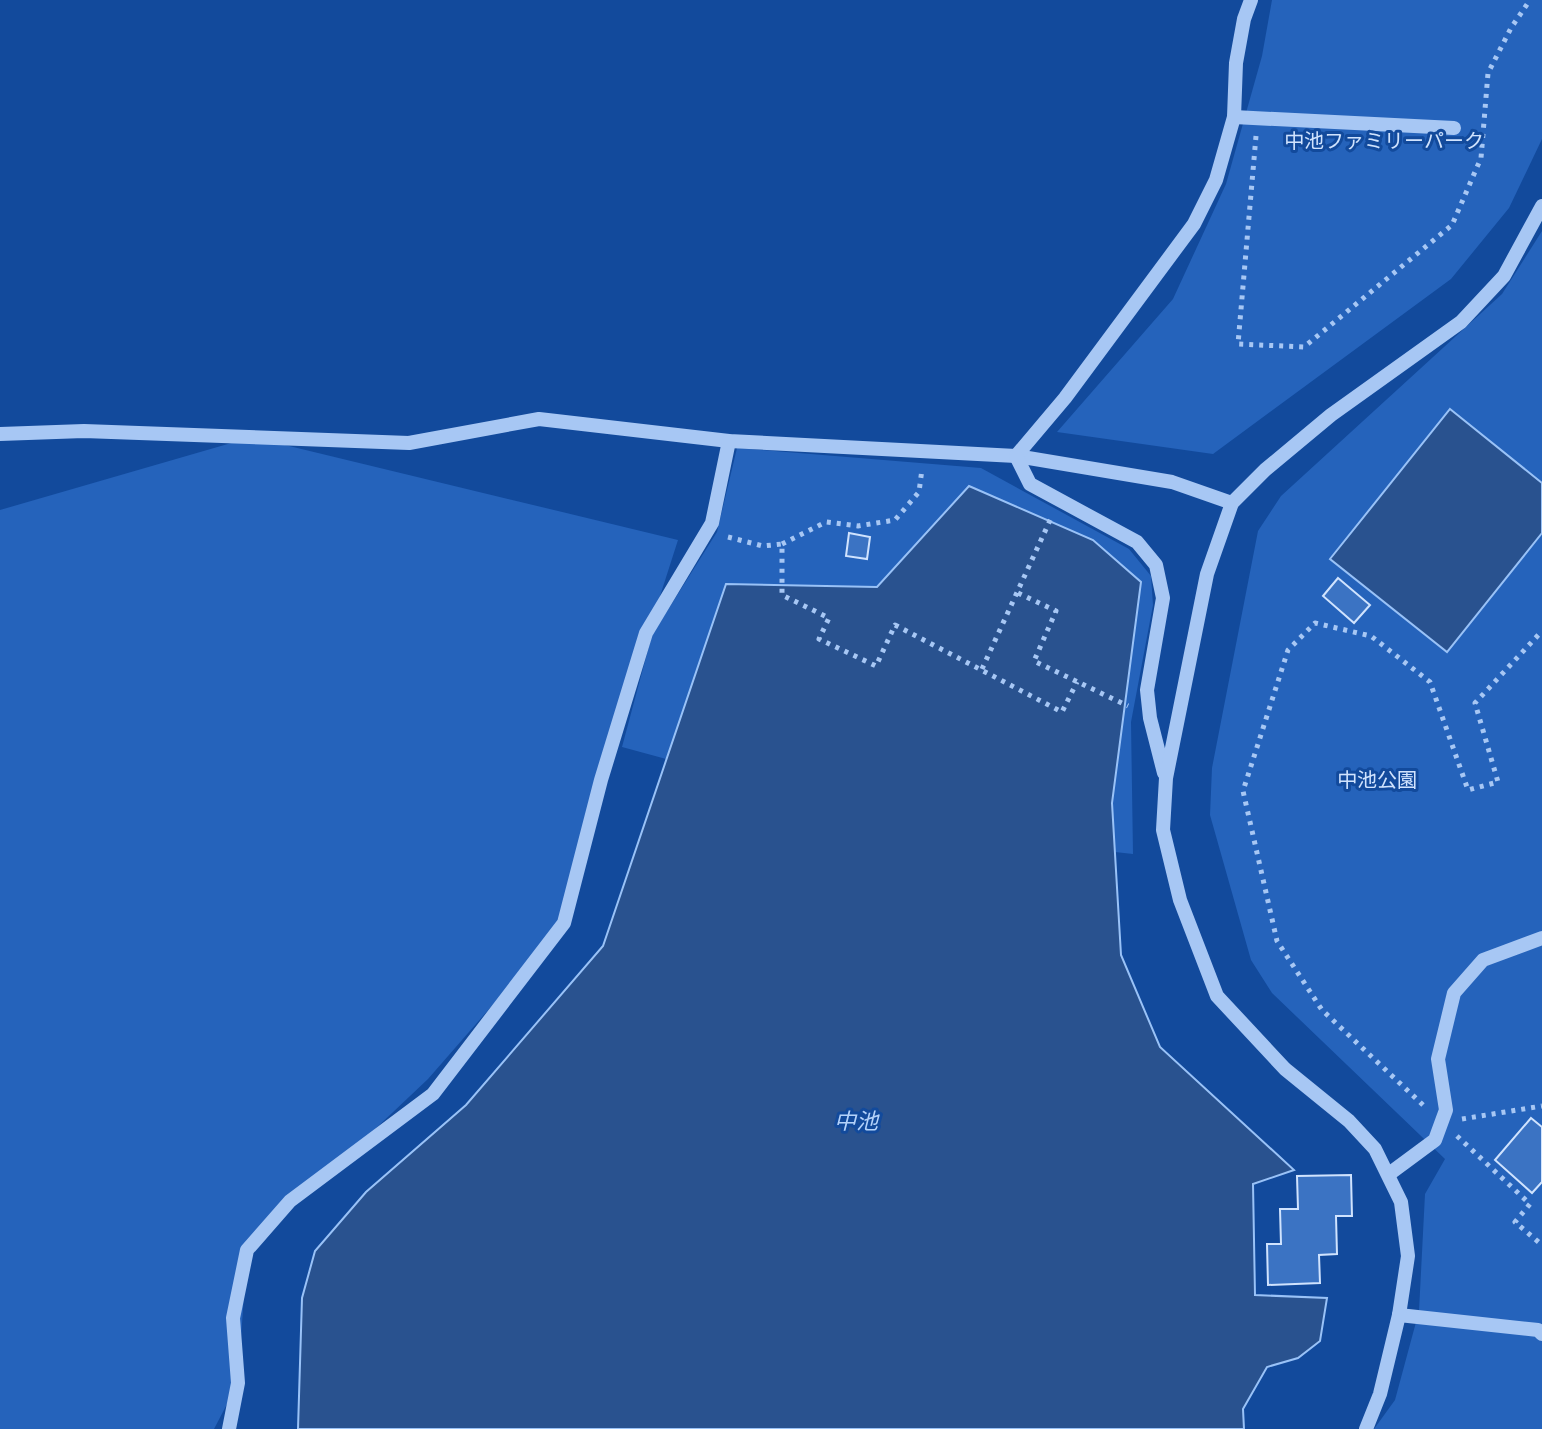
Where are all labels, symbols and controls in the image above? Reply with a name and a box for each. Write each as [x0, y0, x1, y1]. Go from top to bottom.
park label: 中池ファミリーパーク [1284, 129, 1484, 153]
park label: 中池公園 [1337, 768, 1417, 792]
water label: 中池 [834, 1108, 880, 1134]

